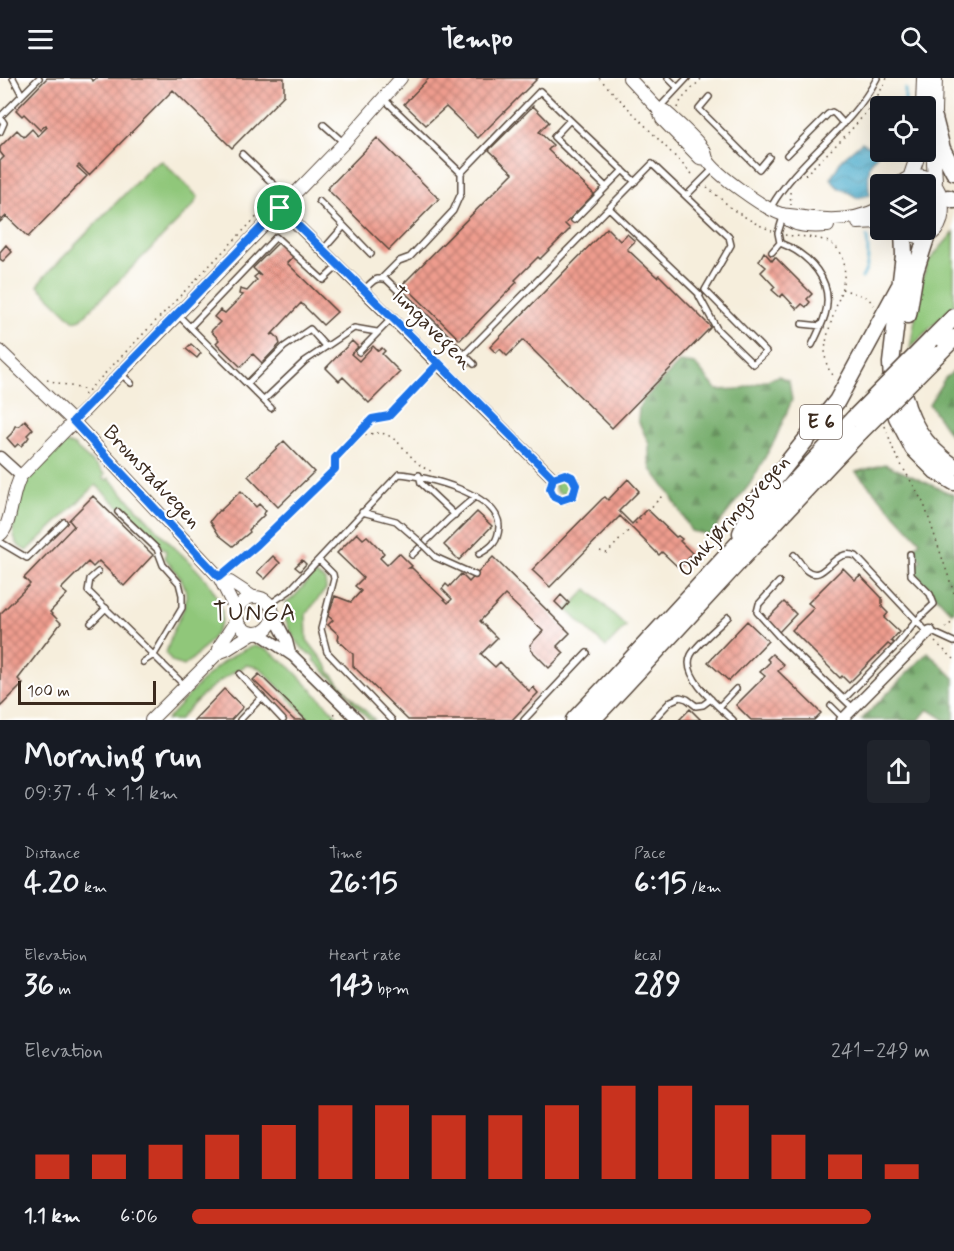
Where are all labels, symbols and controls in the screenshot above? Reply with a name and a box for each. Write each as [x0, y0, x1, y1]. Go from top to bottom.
text: Tempo [441, 22, 513, 57]
icon: menu [24, 23, 57, 56]
icon: search [897, 23, 930, 56]
map controls [870, 96, 936, 240]
button: locate [870, 96, 936, 162]
button: layers [870, 174, 936, 240]
pin [254, 182, 305, 233]
icon: arrive [263, 191, 296, 224]
street label: Tungavegen [382, 280, 479, 378]
road number: E 6 [800, 405, 842, 439]
street label: Bromstadvegen [96, 419, 207, 536]
street label: Omkjøringsvegen [672, 449, 797, 584]
district label: TUNGA [213, 598, 297, 629]
scale bar [18, 678, 156, 706]
text: 100 m [27, 681, 70, 702]
text: Morning run [24, 735, 202, 779]
button: share [867, 740, 930, 803]
text: 09:37 · 4 × 1.1 km [24, 780, 178, 807]
text: Distance [24, 843, 80, 864]
text: Time [329, 843, 363, 864]
text: Pace [634, 843, 666, 864]
text: 4.20 [24, 864, 80, 903]
text: 26:15 [329, 864, 398, 903]
text: 6:15 [634, 864, 687, 903]
text: km [80, 877, 107, 898]
text: /km [687, 877, 721, 898]
text: Elevation [24, 945, 87, 966]
text: Heart rate [329, 945, 401, 966]
text: kcal [634, 945, 661, 966]
text: 36 [24, 966, 54, 1005]
text: 143 [329, 966, 373, 1005]
text: 289 [634, 966, 681, 1005]
text: m [54, 979, 71, 1000]
text: bpm [373, 979, 409, 1000]
text: Elevation [24, 1038, 103, 1065]
text: 241–249 m [831, 1038, 930, 1065]
text: 1.1 km [24, 1203, 81, 1230]
text: 6:06 [120, 1203, 158, 1230]

